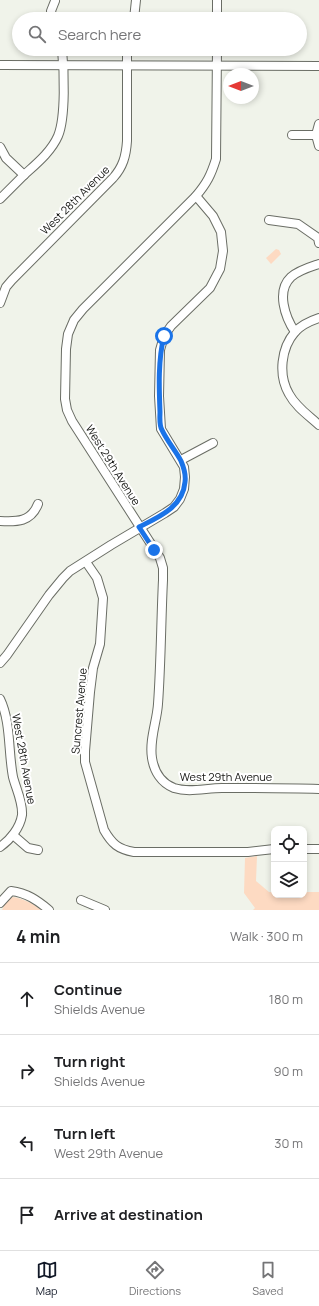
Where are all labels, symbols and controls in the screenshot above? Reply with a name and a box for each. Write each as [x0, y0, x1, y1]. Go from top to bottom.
search box [12, 12, 307, 56]
icon: search [26, 23, 48, 45]
text: Search here [58, 24, 141, 45]
north arrow [223, 68, 259, 104]
street label: West 28th Avenue [37, 161, 113, 237]
route start [155, 327, 173, 345]
street label: West 29th Avenue [83, 422, 145, 508]
route end [145, 541, 163, 559]
street label: Suncrest Avenue [67, 667, 90, 755]
street label: West 28th Avenue [9, 712, 40, 806]
street label: West 29th Avenue [180, 769, 273, 784]
map controls [271, 826, 307, 898]
button: locate [271, 826, 307, 862]
button: layers [271, 862, 307, 898]
text: 4 min [16, 925, 60, 948]
text: Walk · 300 m [230, 927, 303, 945]
text: Continue [54, 979, 122, 1000]
icon: ahead [16, 988, 38, 1010]
text: 180 m [269, 990, 303, 1008]
text: Shields Avenue [54, 1000, 145, 1018]
text: Turn right [54, 1051, 125, 1072]
icon: right [16, 1060, 38, 1082]
text: 90 m [273, 1062, 303, 1080]
text: Shields Avenue [54, 1072, 145, 1090]
text: Turn left [54, 1123, 116, 1144]
icon: left [16, 1132, 38, 1154]
text: 30 m [274, 1134, 303, 1152]
text: West 29th Avenue [54, 1144, 163, 1162]
icon: arrive [16, 1204, 38, 1226]
text: Arrive at destination [54, 1204, 203, 1225]
tab: Map [36, 1259, 58, 1298]
tab: Directions [129, 1259, 181, 1298]
tab: Saved [252, 1259, 283, 1298]

